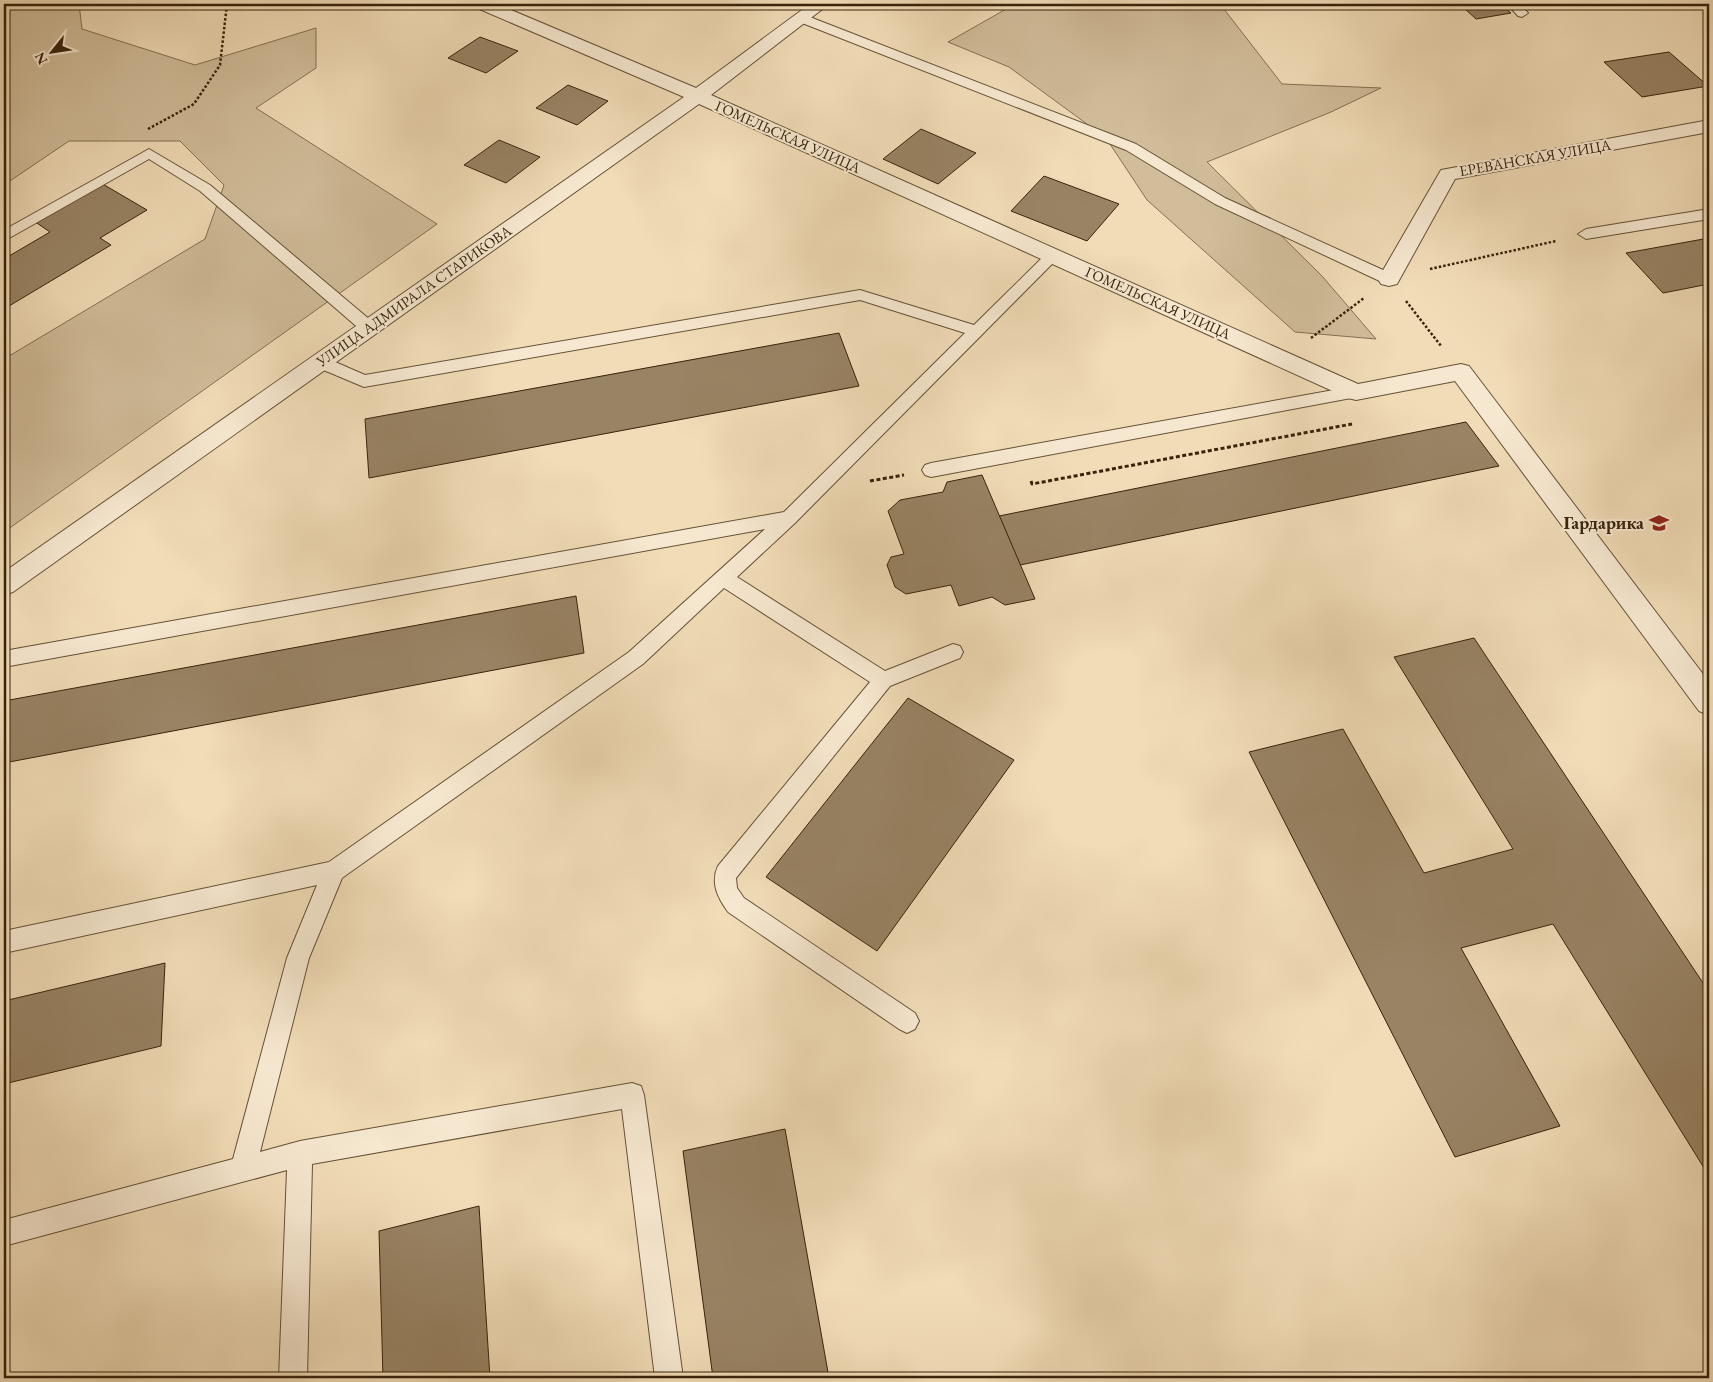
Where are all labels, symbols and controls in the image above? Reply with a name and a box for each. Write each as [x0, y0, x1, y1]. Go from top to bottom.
north arrow [28, 28, 78, 78]
text: N [30, 49, 51, 68]
street label: ГОМЕЛЬСКАЯ УЛИЦА [712, 96, 864, 177]
street label: ЕРЕВАНСКАЯ УЛИЦА [1458, 135, 1613, 180]
street label: УЛИЦА АДМИРАЛА СТАРИКОВА [312, 220, 516, 371]
street label: ГОМЕЛЬСКАЯ УЛИЦА [1082, 262, 1234, 343]
place label: Гардарика [1563, 511, 1644, 534]
school or university icon: Гардарика [1648, 512, 1670, 534]

